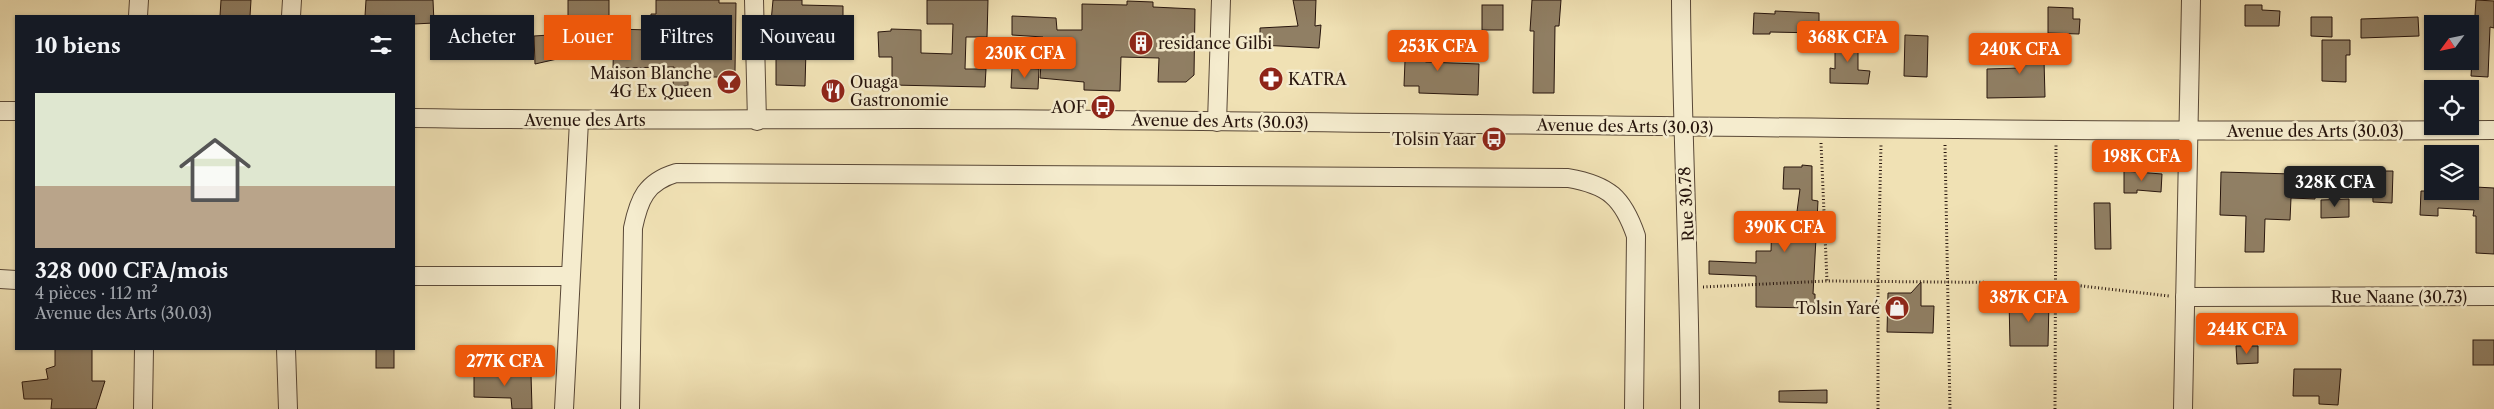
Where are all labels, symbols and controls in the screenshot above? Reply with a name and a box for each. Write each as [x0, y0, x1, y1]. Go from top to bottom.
chip: Acheter [430, 15, 534, 60]
chip: Louer [544, 15, 631, 60]
chip: Filtres [641, 15, 732, 60]
chip: Nouveau [742, 15, 854, 60]
north arrow [2424, 15, 2479, 70]
map controls [2424, 15, 2479, 200]
pin: 368K CFA [1796, 20, 1900, 63]
text: 368K CFA [1808, 27, 1888, 47]
building icon: residance Gilbi [1128, 30, 1154, 56]
pin: 253K CFA [1386, 30, 1490, 72]
icon: filters [367, 31, 395, 59]
pin: 240K CFA [1968, 32, 2072, 75]
text: 10 biens [35, 33, 121, 58]
place label: residance Gilbi [1158, 33, 1272, 53]
pin: 230K CFA [973, 36, 1077, 79]
text: 253K CFA [1399, 36, 1477, 56]
text: 240K CFA [1980, 39, 2060, 59]
text: 230K CFA [985, 43, 1065, 63]
place label: Maison Blanche 4G Ex Queen [590, 63, 712, 101]
pharmacy icon: KATRA [1258, 66, 1284, 92]
bar icon: Maison Blanche 4G Ex Queen [716, 69, 742, 95]
place label: KATRA [1288, 69, 1348, 89]
place label: Ouaga Gastronomie [850, 72, 949, 110]
restaurant icon: Ouaga Gastronomie [820, 78, 846, 104]
button: locate [2424, 80, 2479, 135]
bus stop icon: AOF [1090, 94, 1116, 120]
place label: AOF [1050, 97, 1086, 117]
street label: Avenue des Arts (30.03) [1131, 109, 1309, 133]
street label: Avenue des Arts [523, 110, 646, 130]
street label: Avenue des Arts (30.03) [1536, 114, 1714, 138]
street label: Avenue des Arts (30.03) [2226, 121, 2403, 141]
icon: home [170, 125, 260, 215]
bus stop icon: Tolsin Yaar [1481, 126, 1507, 152]
place label: Tolsin Yaar [1392, 129, 1476, 149]
pin: 198K CFA [2090, 140, 2194, 182]
button: layers [2424, 145, 2479, 200]
text: 198K CFA [2103, 146, 2181, 166]
street label: Rue 30.78 [1674, 166, 1698, 242]
pin: 328K CFA [2283, 166, 2387, 208]
text: 328K CFA [2295, 172, 2375, 192]
pin: 390K CFA [1733, 210, 1837, 253]
text: 390K CFA [1745, 217, 1825, 237]
text: 328 000 CFA/mois [35, 258, 228, 283]
pin: 387K CFA [1977, 280, 2081, 323]
text: 4 pièces · 112 m² [35, 283, 158, 303]
text: 387K CFA [1990, 287, 2068, 307]
street label: Rue Naane (30.73) [2331, 287, 2467, 307]
shop icon: Tolsin Yaré [1884, 295, 1910, 321]
place label: Tolsin Yaré [1796, 298, 1880, 318]
text: Avenue des Arts (30.03) [35, 303, 212, 323]
pin: 244K CFA [2195, 312, 2299, 355]
text: 244K CFA [2207, 319, 2287, 339]
pin: 277K CFA [453, 344, 557, 387]
text: 277K CFA [466, 351, 544, 371]

